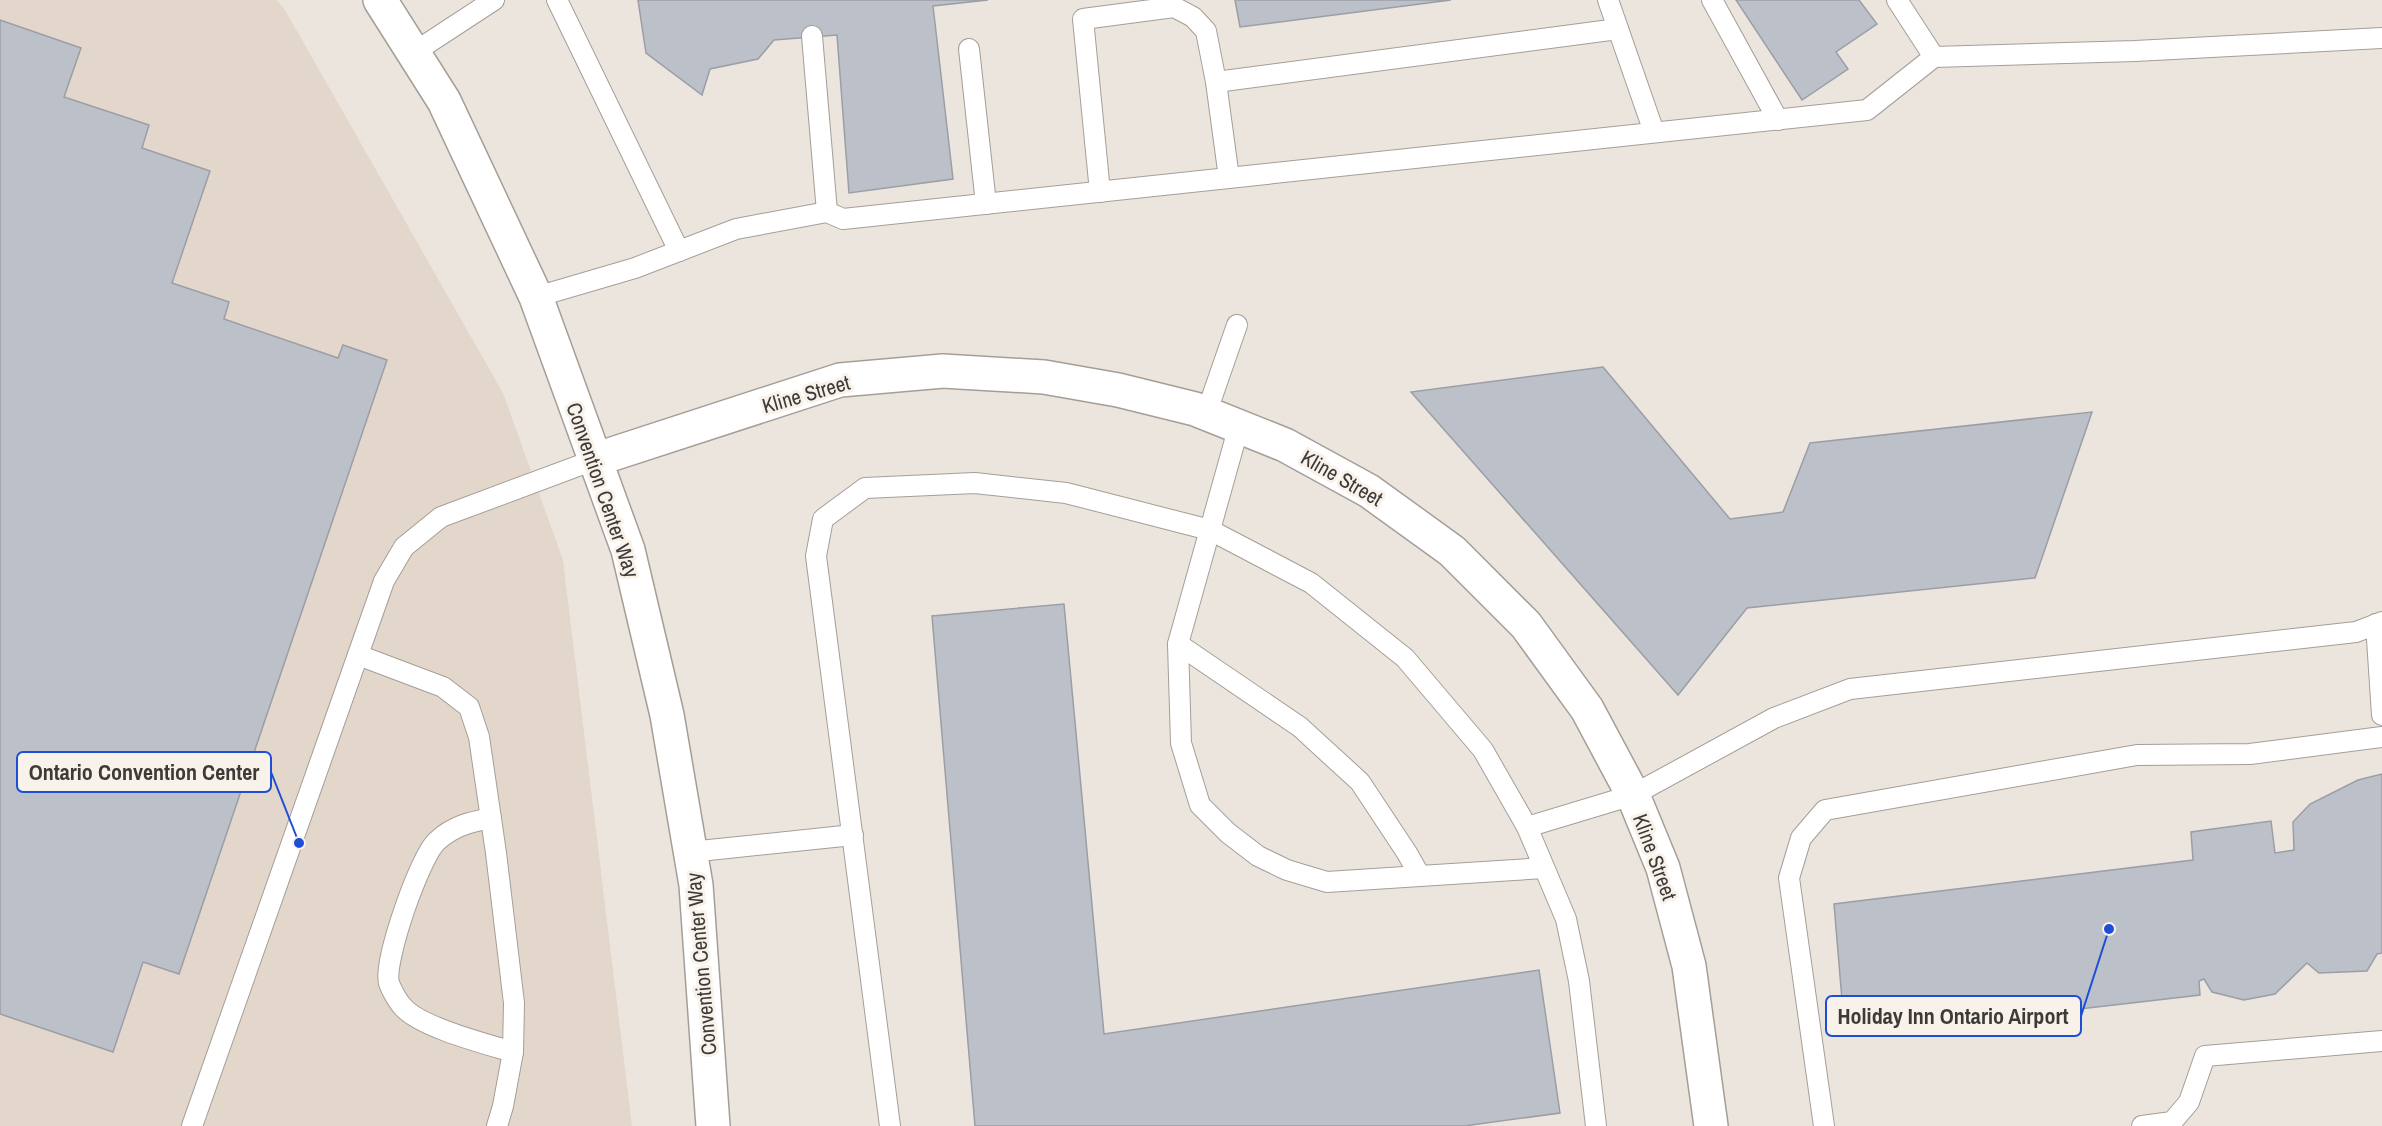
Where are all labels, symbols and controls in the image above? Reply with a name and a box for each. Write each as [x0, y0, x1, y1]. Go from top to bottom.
street label: Kline Street [759, 368, 853, 420]
street label: Convention Center Way [559, 399, 647, 582]
street label: Kline Street [1296, 443, 1388, 513]
callout: Ontario Convention Center [17, 752, 271, 792]
text: Ontario Convention Center [29, 757, 259, 787]
street label: Kline Street [1626, 810, 1684, 904]
street label: Convention Center Way [679, 871, 723, 1056]
callout: Holiday Inn Ontario Airport [1826, 996, 2081, 1036]
text: Holiday Inn Ontario Airport [1838, 1001, 2068, 1031]

